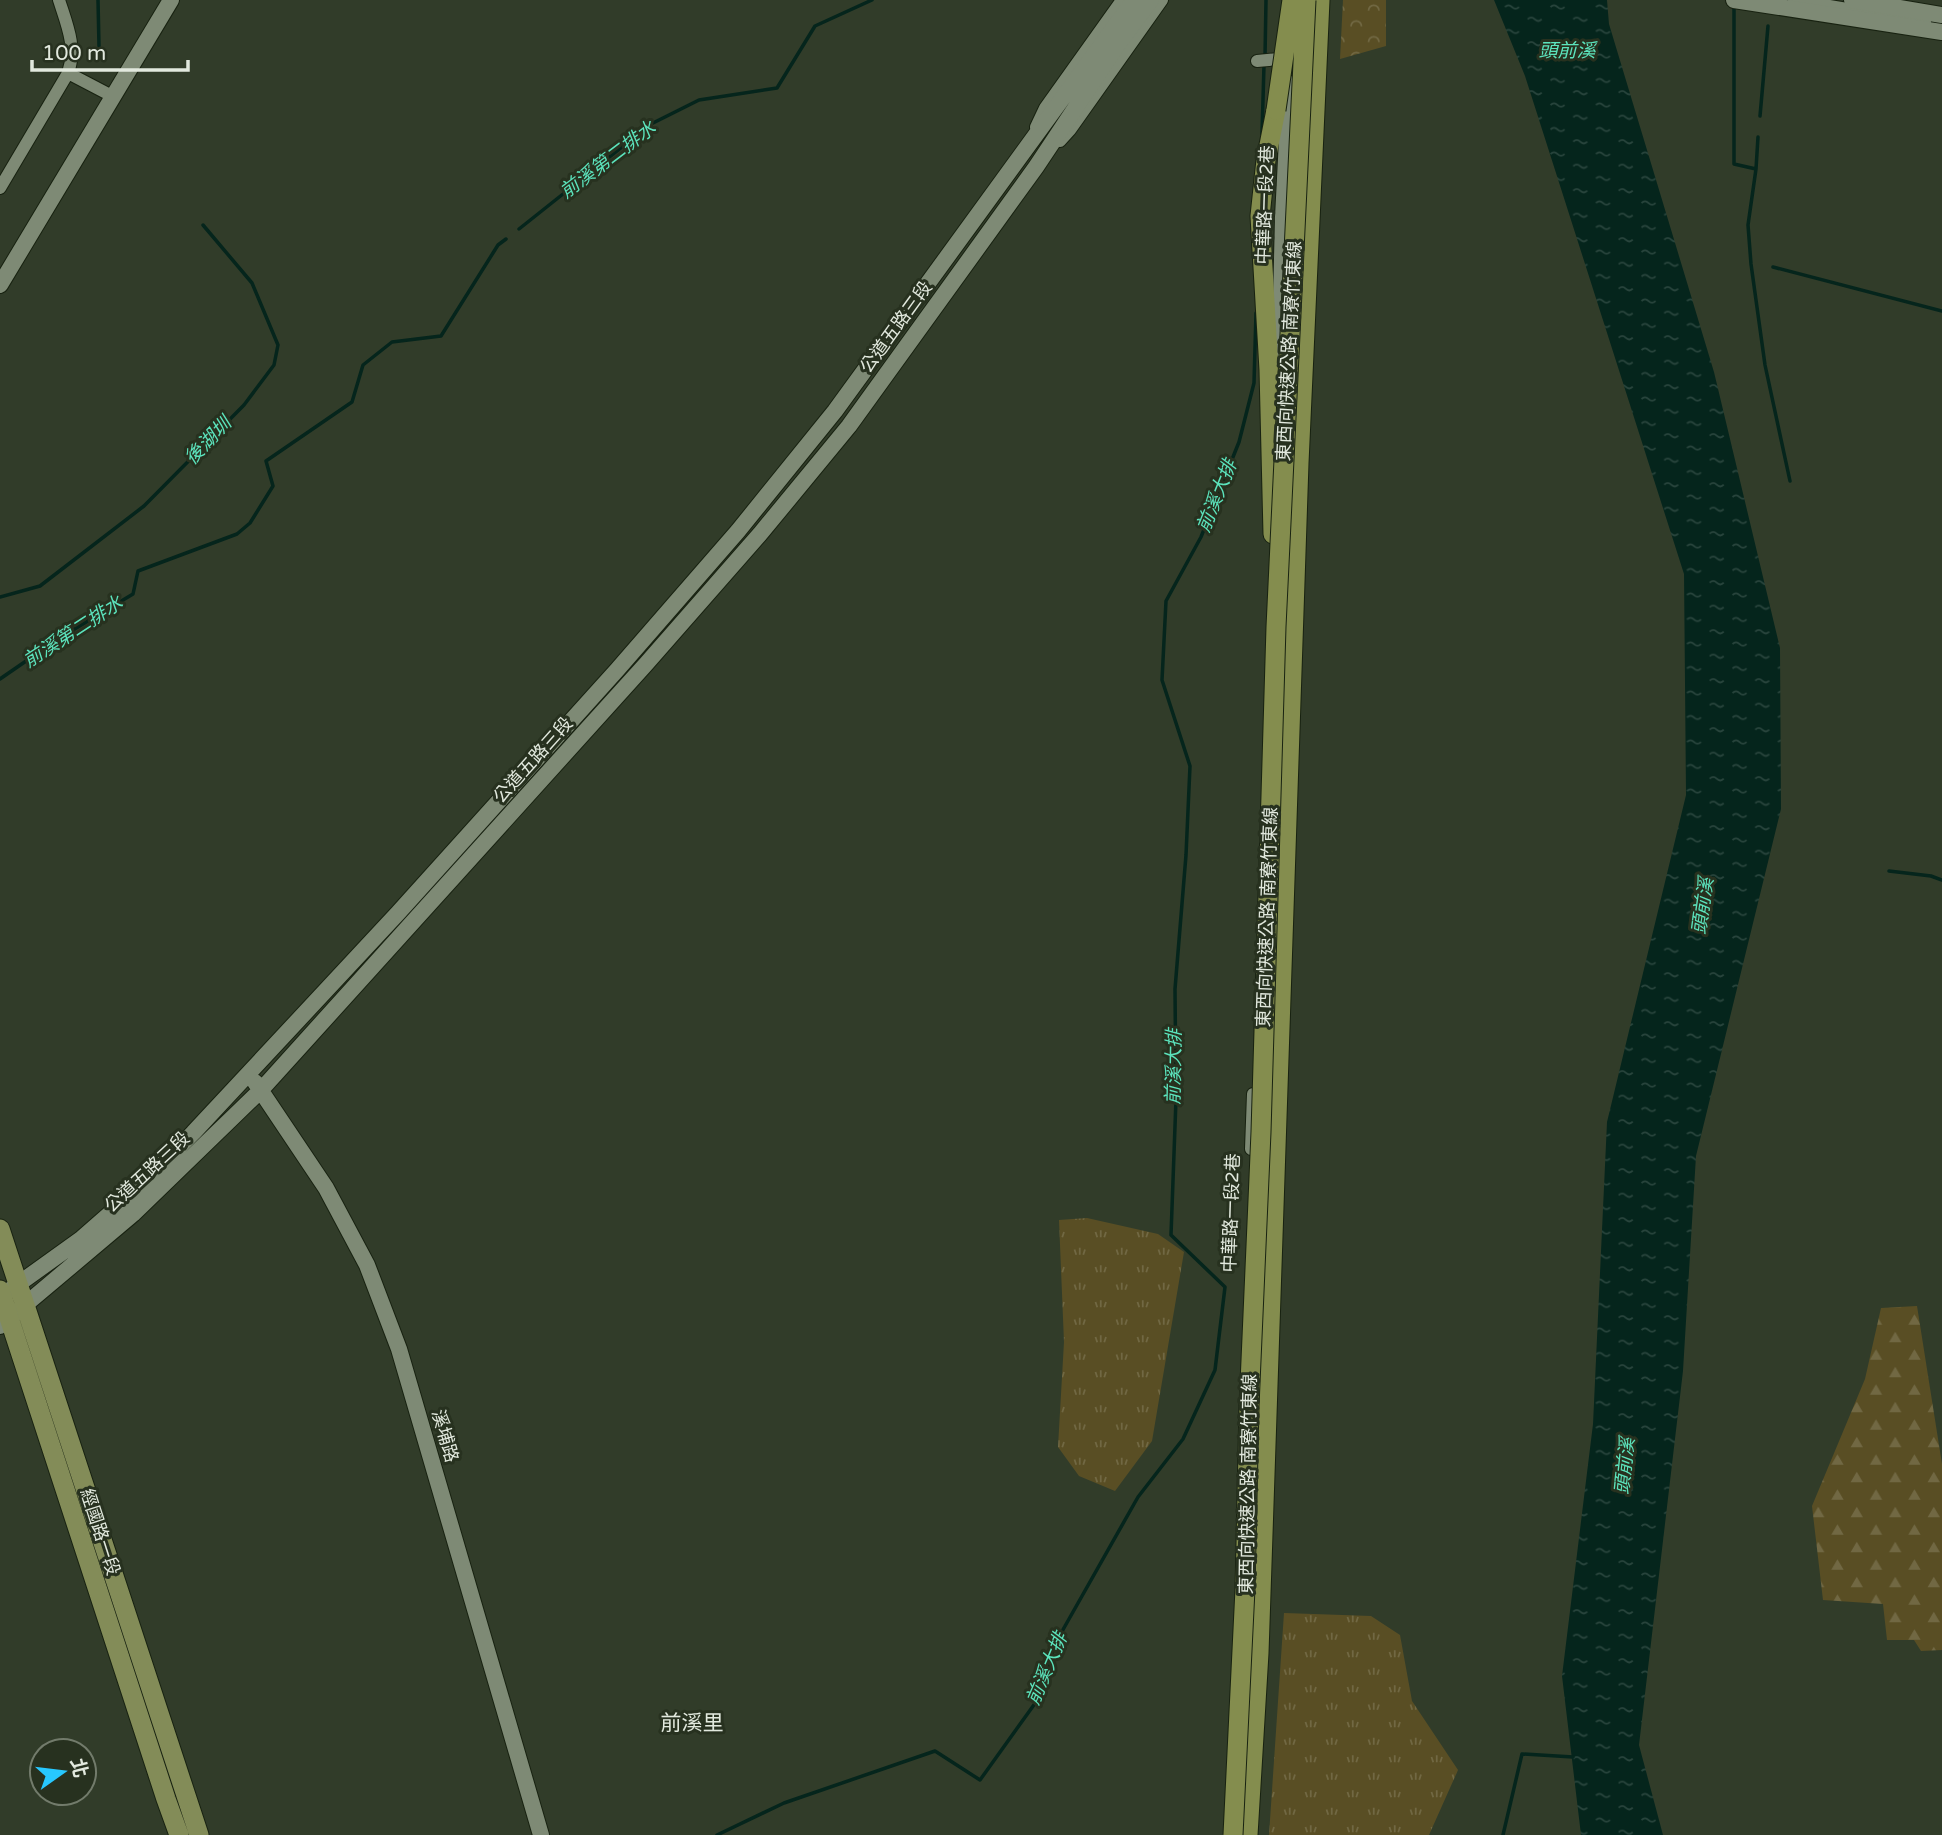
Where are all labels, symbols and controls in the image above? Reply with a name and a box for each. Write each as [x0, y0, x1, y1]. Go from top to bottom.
scale bar [32, 28, 187, 72]
water label: 頭前溪 [1538, 40, 1598, 62]
text: 100 m [42, 41, 106, 66]
water label: 前溪第二排水 [556, 116, 661, 203]
street label: 中華路一段2巷 [1252, 145, 1278, 265]
street label: 東西向快速公路 南寮竹東線 [1272, 240, 1306, 462]
street label: 公道五路三段 [855, 277, 937, 377]
water label: 後湖圳 [180, 411, 238, 469]
water label: 前溪大排 [1193, 454, 1243, 535]
water label: 前溪第二排水 [19, 591, 128, 672]
street label: 公道五路三段 [489, 713, 577, 807]
street label: 東西向快速公路 南寮竹東線 [1252, 806, 1282, 1028]
water label: 頭前溪 [1688, 873, 1718, 936]
water label: 前溪大排 [1162, 1026, 1186, 1105]
street label: 公道五路三段 [100, 1127, 194, 1217]
street label: 中華路一段2巷 [1218, 1153, 1244, 1273]
street label: 東西向快速公路 南寮竹東線 [1235, 1373, 1261, 1595]
street label: 溪埔路 [427, 1407, 463, 1465]
water label: 頭前溪 [1611, 1434, 1639, 1496]
street label: 經國路一段 [76, 1486, 124, 1578]
water label: 前溪大排 [1022, 1627, 1073, 1708]
district label: 前溪里 [661, 1711, 724, 1736]
north arrow [28, 1737, 98, 1807]
text: 北 [66, 1756, 91, 1780]

